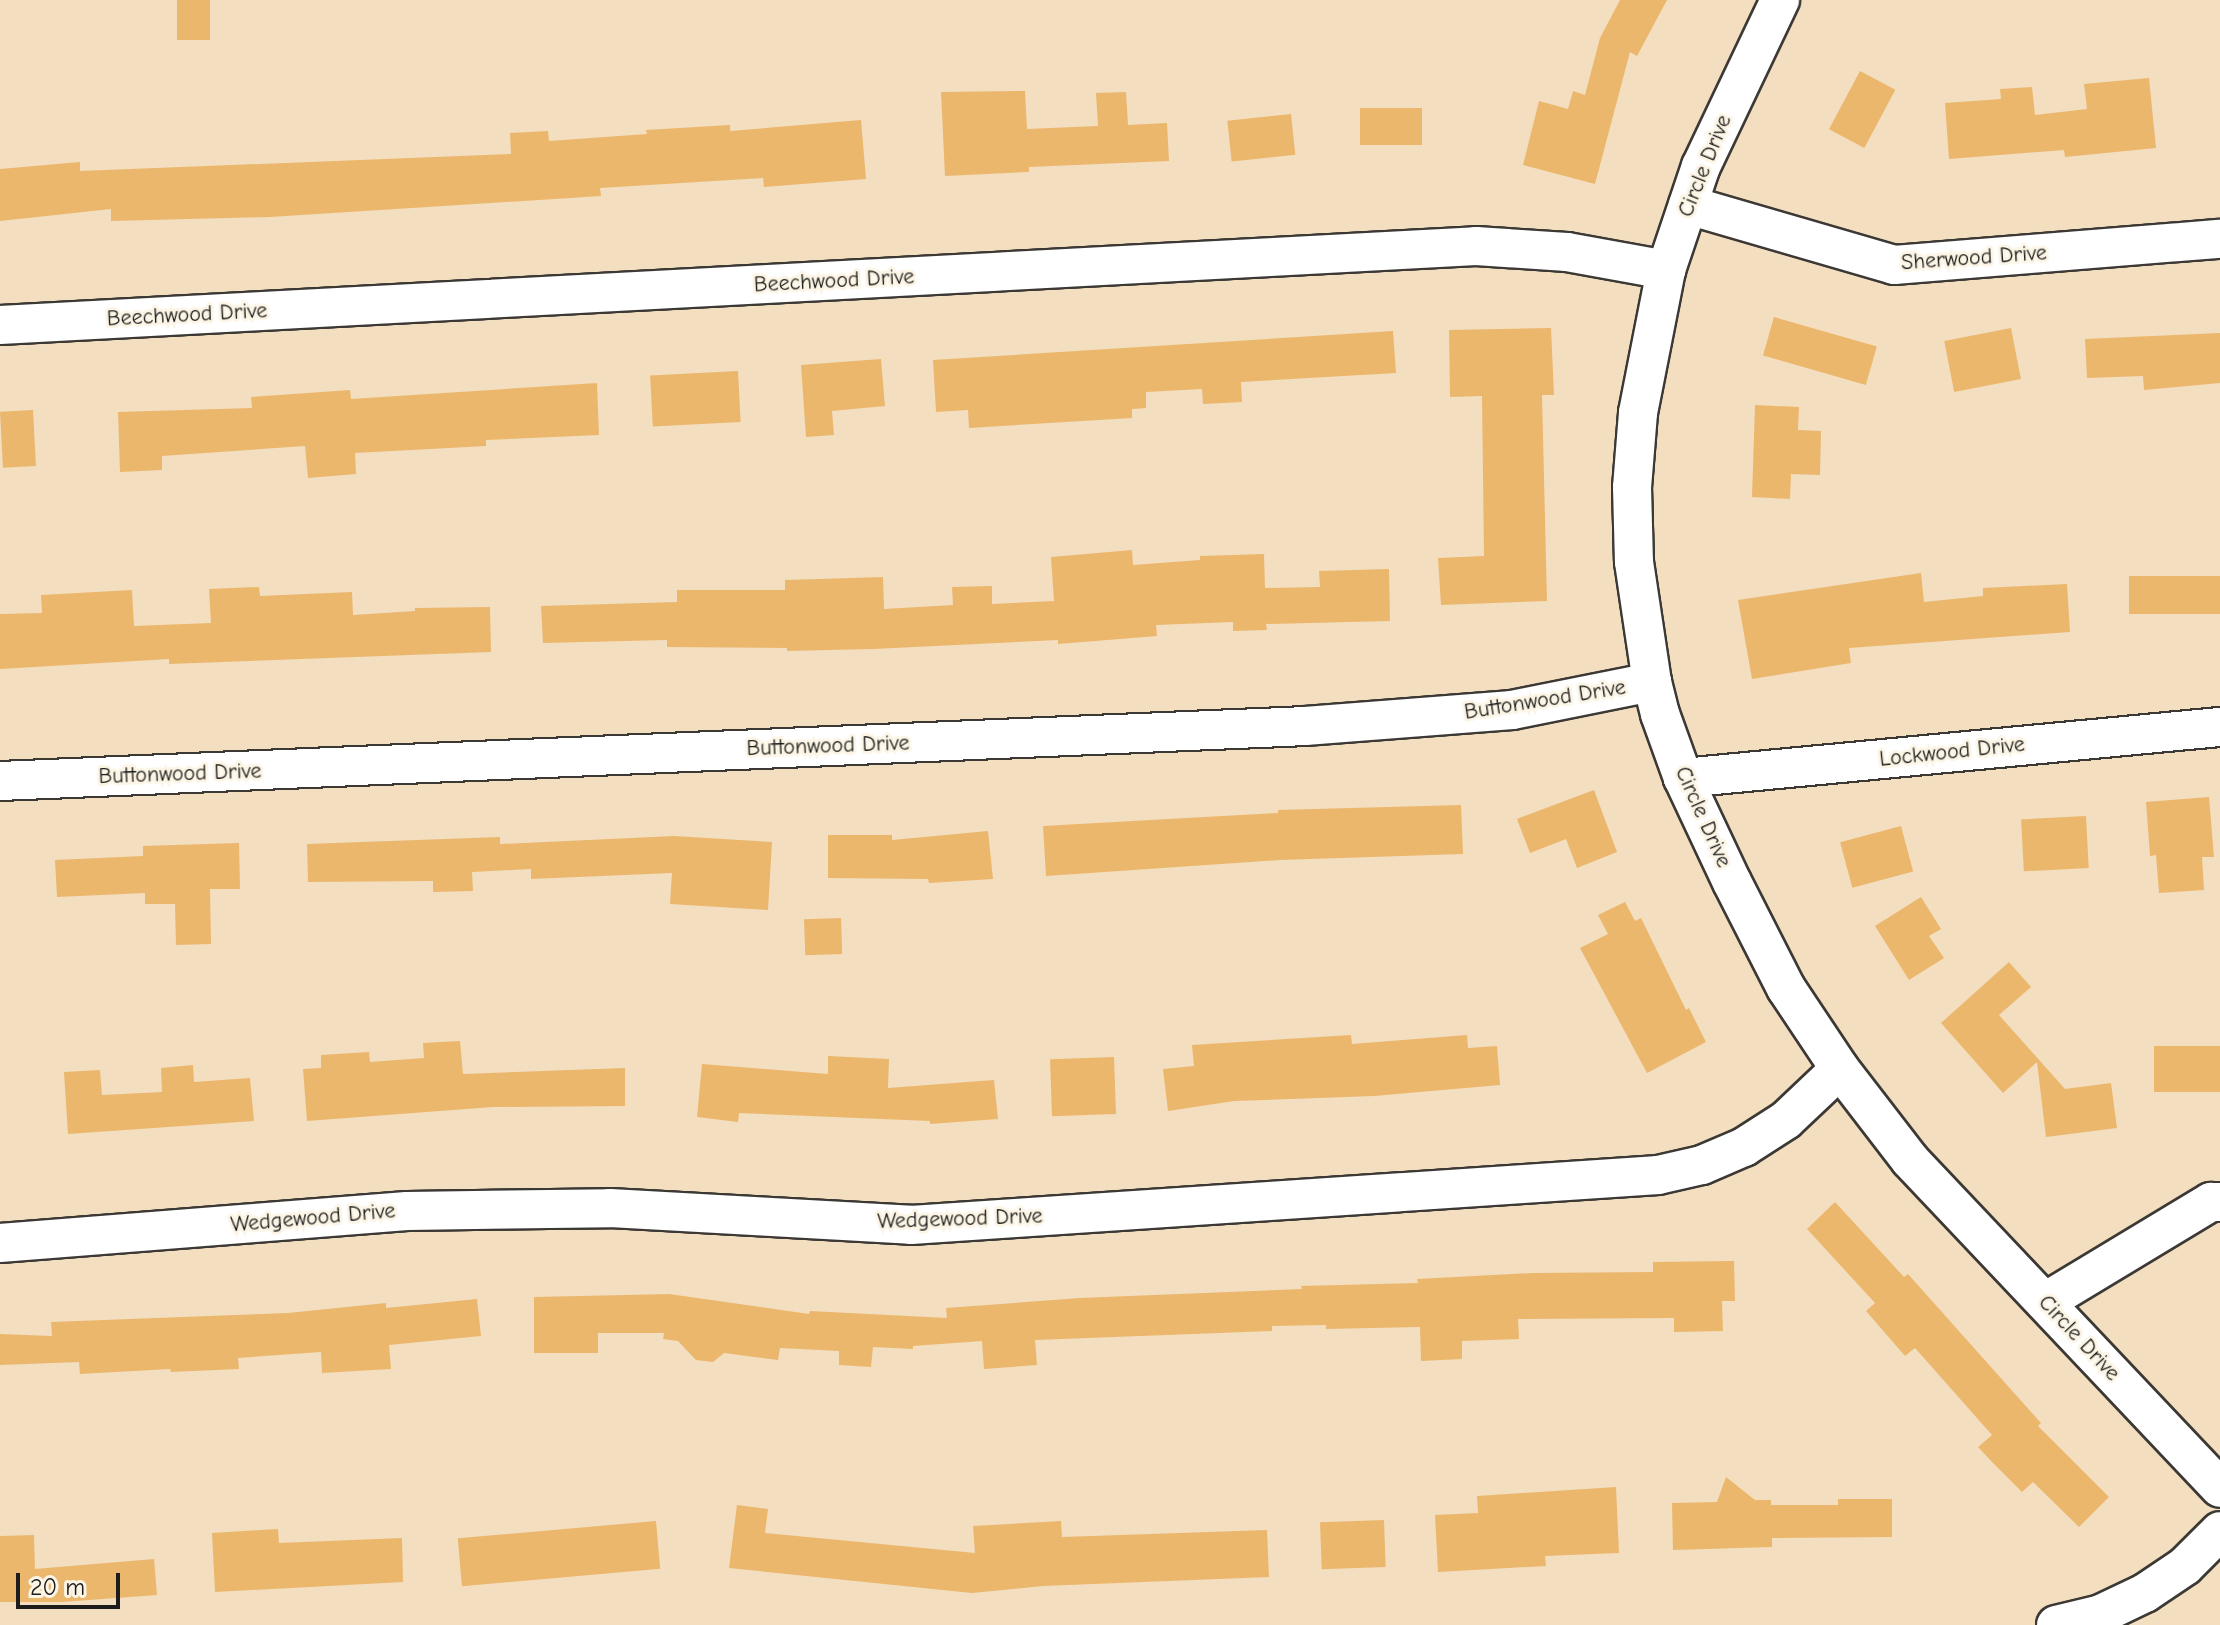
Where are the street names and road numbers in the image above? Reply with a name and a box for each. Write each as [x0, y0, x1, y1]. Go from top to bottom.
street label: Circle Drive [1673, 111, 1737, 221]
street label: Sherwood Drive [1900, 240, 2048, 276]
street label: Beechwood Drive [753, 264, 915, 298]
street label: Beechwood Drive [106, 298, 268, 332]
street label: Buttonwood Drive [1462, 674, 1628, 726]
street label: Buttonwood Drive [746, 730, 910, 762]
street label: Lockwood Drive [1878, 731, 2026, 773]
street label: Buttonwood Drive [98, 758, 262, 790]
street label: Circle Drive [1669, 762, 1737, 872]
street label: Wedgewood Drive [229, 1198, 397, 1238]
street label: Wedgewood Drive [877, 1203, 1043, 1235]
street label: Circle Drive [2033, 1290, 2125, 1386]

